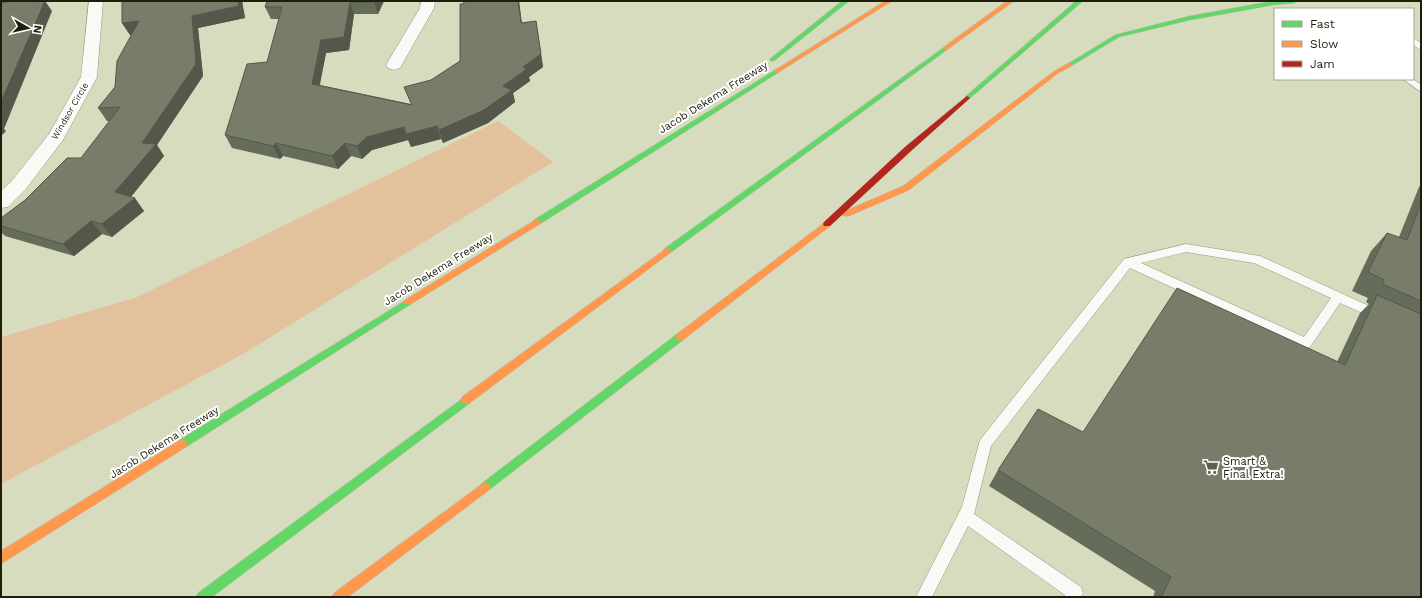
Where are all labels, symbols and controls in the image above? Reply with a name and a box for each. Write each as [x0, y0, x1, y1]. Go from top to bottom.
north arrow [8, 8, 48, 48]
legend [1274, 8, 1414, 80]
text: Fast [1310, 17, 1335, 31]
text: N [30, 24, 44, 34]
text: Slow [1310, 37, 1338, 51]
text: Jam [1310, 57, 1335, 71]
street label: Jacob Dekema Freeway [656, 58, 771, 136]
street label: Windsor Circle [50, 81, 90, 141]
street label: Jacob Dekema Freeway [381, 230, 496, 308]
street label: Jacob Dekema Freeway [107, 403, 222, 481]
place label: Smart & Final Extra! [1223, 455, 1283, 481]
supermarket icon: Smart & Final Extra! [1202, 458, 1220, 476]

